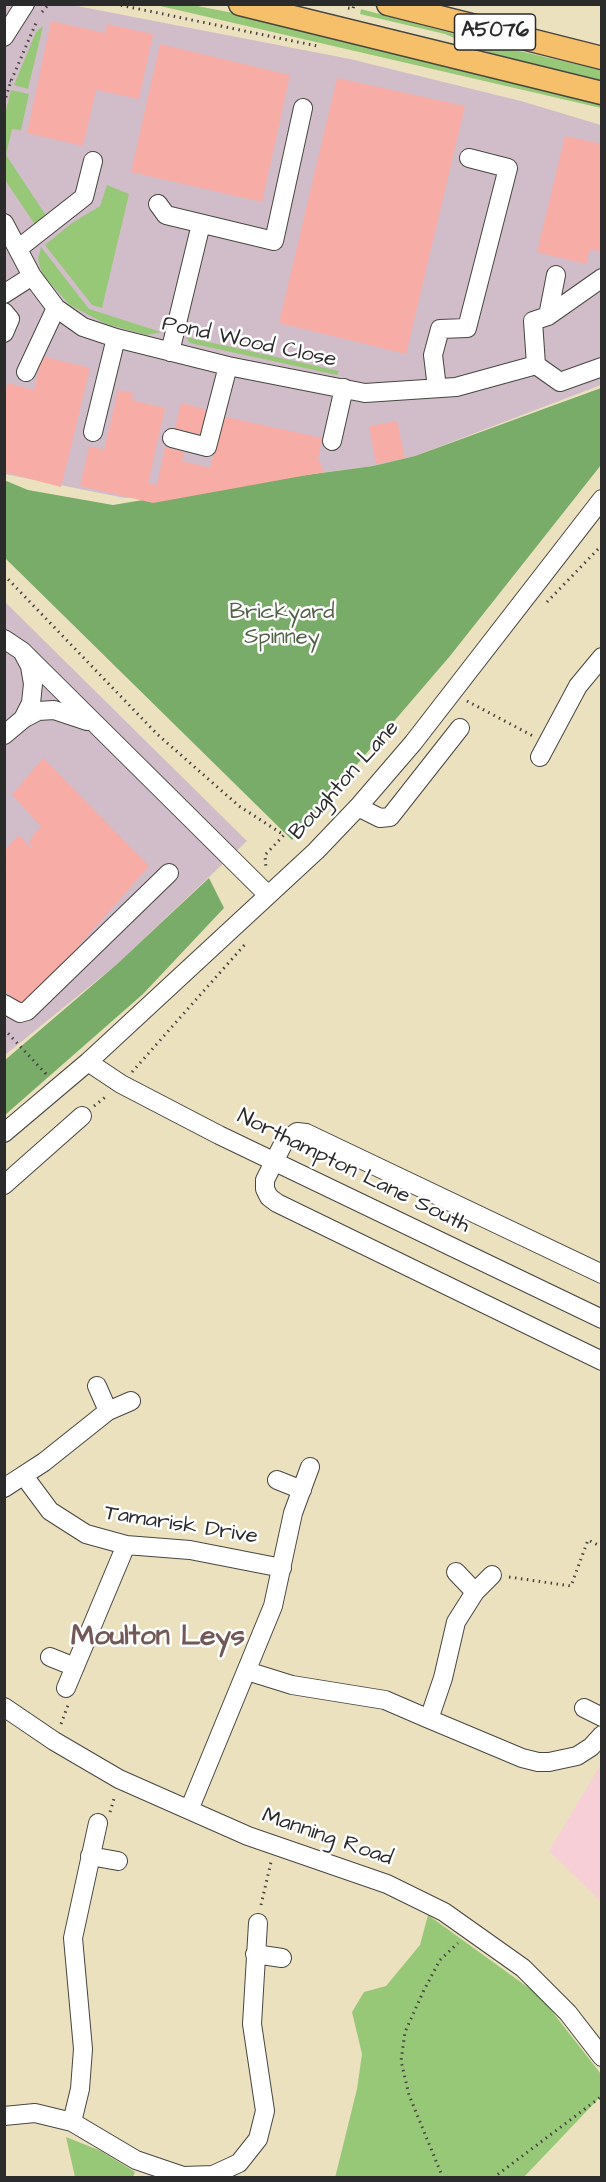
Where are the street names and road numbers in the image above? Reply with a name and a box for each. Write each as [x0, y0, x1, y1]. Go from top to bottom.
road number: A5076 [454, 14, 536, 50]
street label: Pond Wood Close [160, 312, 338, 374]
street label: Boughton Lane [284, 716, 406, 846]
street label: Northampton Lane South [232, 1104, 474, 1240]
street label: Tamarisk Drive [102, 1501, 260, 1551]
street label: Manning Road [258, 1803, 396, 1873]

